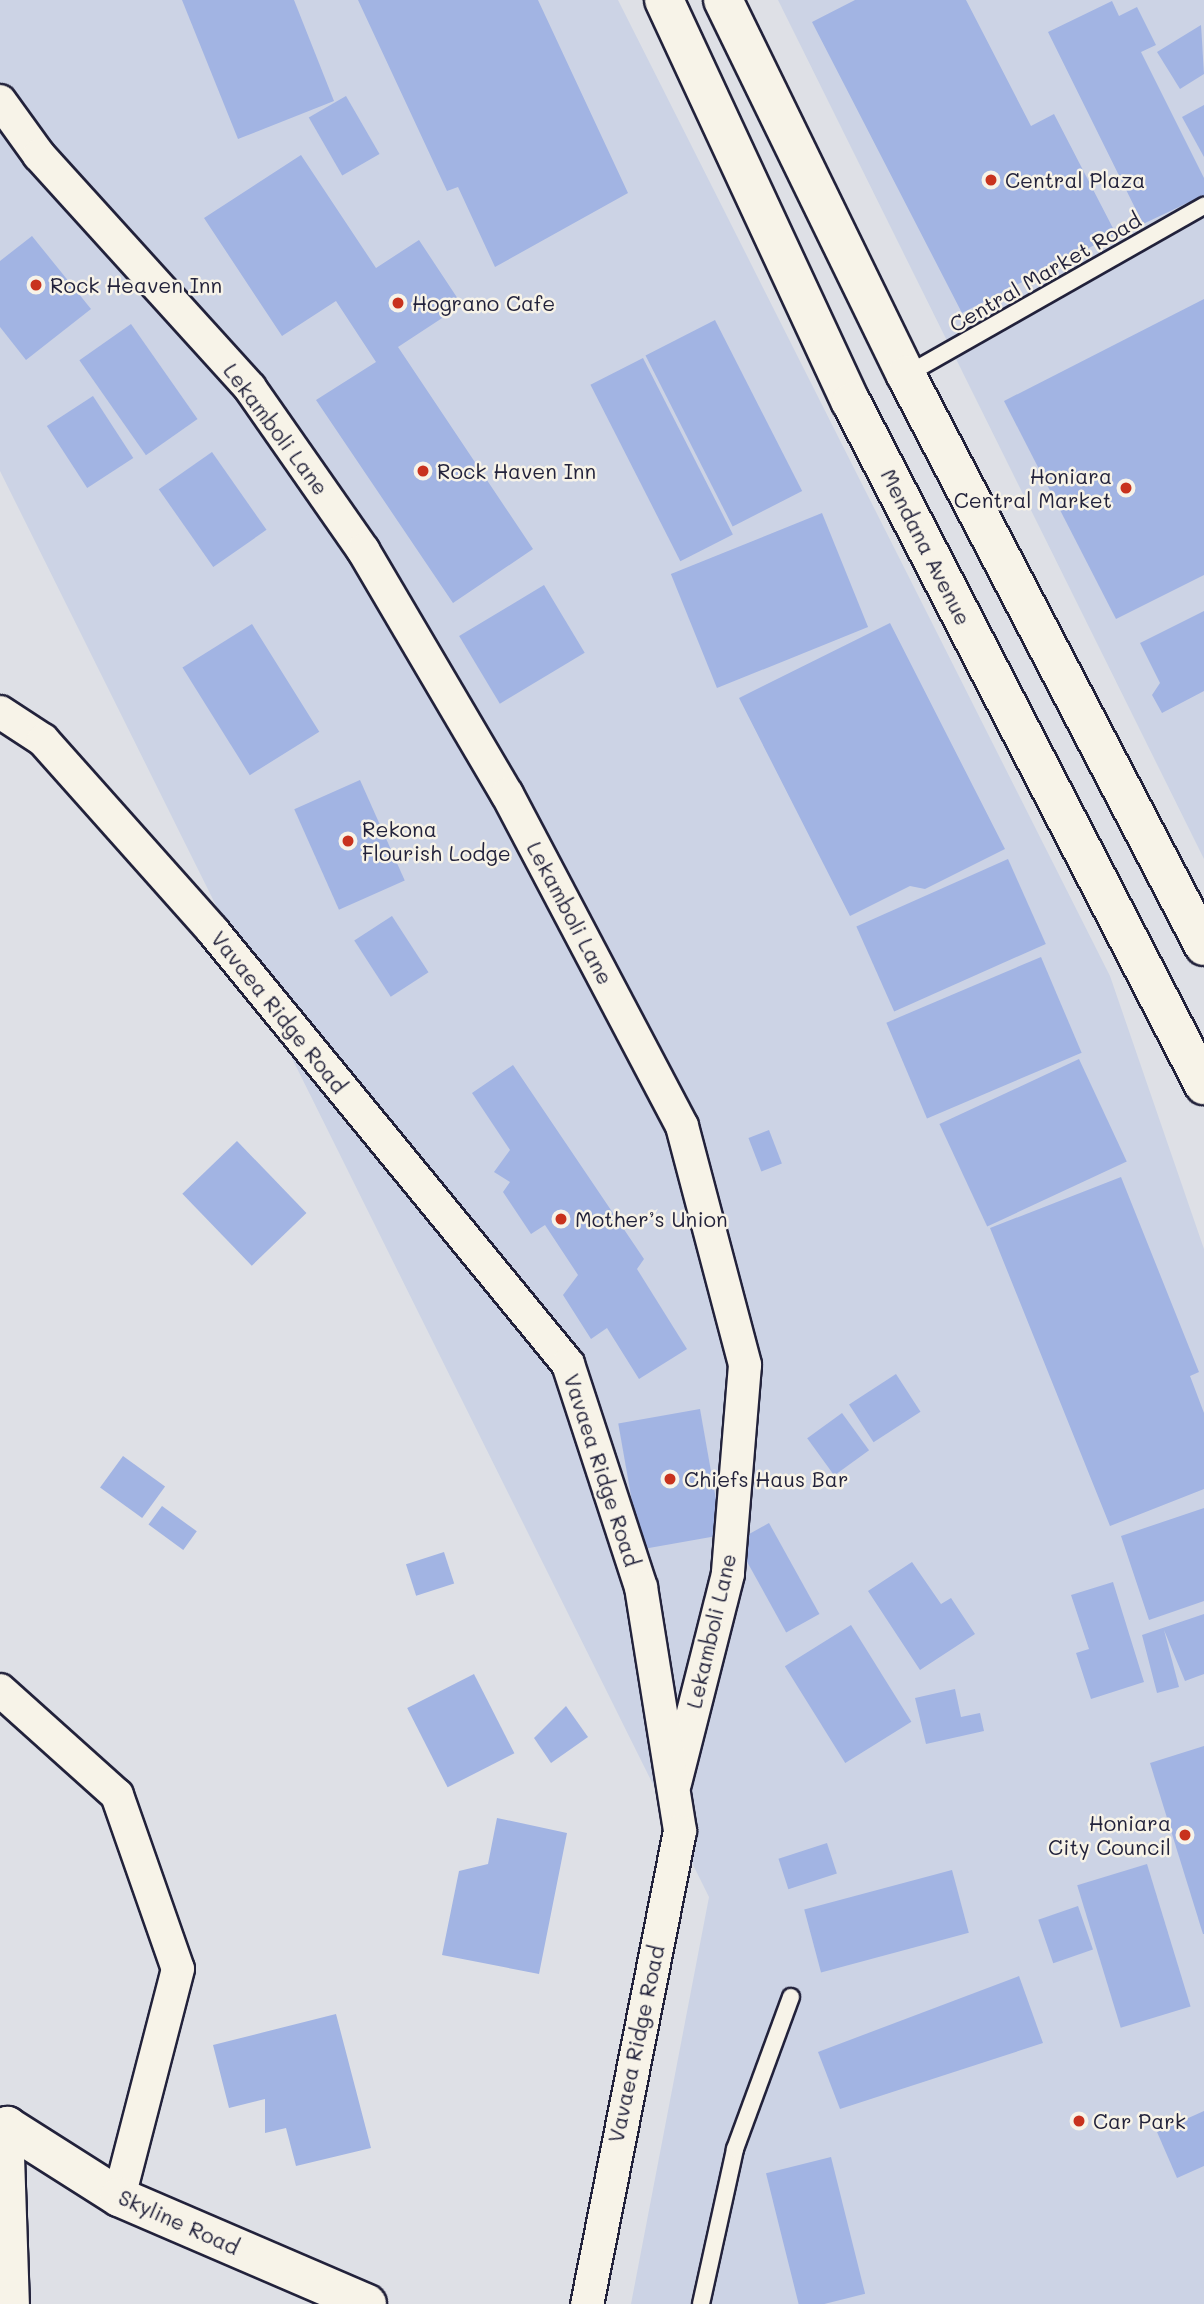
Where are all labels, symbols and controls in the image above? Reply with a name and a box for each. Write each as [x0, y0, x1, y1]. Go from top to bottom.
place label: Central Plaza [1005, 167, 1145, 193]
marker: Central Plaza [983, 172, 999, 188]
street label: Central Market Road [945, 207, 1145, 337]
place label: Rock Heaven Inn [50, 272, 222, 298]
marker: Rock Heaven Inn [28, 277, 44, 293]
place label: Hograno Cafe [412, 290, 555, 316]
marker: Hograno Cafe [390, 295, 406, 311]
street label: Lekamboli Lane [218, 358, 334, 500]
place label: Rock Haven Inn [437, 458, 596, 484]
marker: Rock Haven Inn [415, 463, 431, 479]
place label: Honiara Central Market [954, 463, 1112, 513]
street label: Mendana Avenue [876, 465, 976, 629]
marker: Honiara Central Market [1118, 480, 1134, 496]
place label: Rekona Flourish Lodge [362, 816, 511, 866]
marker: Rekona Flourish Lodge [340, 833, 356, 849]
street label: Lekamboli Lane [522, 837, 618, 989]
street label: Vavaea Ridge Road [206, 926, 352, 1098]
place label: Mother’s Union [575, 1206, 728, 1232]
marker: Mother’s Union [553, 1211, 569, 1227]
street label: Vavaea Ridge Road [559, 1371, 645, 1569]
place label: Chiefs Haus Bar [684, 1466, 848, 1492]
marker: Chiefs Haus Bar [662, 1471, 678, 1487]
street label: Lekamboli Lane [681, 1551, 741, 1711]
place label: Honiara City Council [1048, 1810, 1171, 1860]
marker: Honiara City Council [1177, 1827, 1193, 1843]
street label: Vavaea Ridge Road [603, 1943, 669, 2145]
place label: Car Park [1093, 2108, 1186, 2134]
marker: Car Park [1071, 2113, 1087, 2129]
street label: Skyline Road [115, 2184, 243, 2260]

